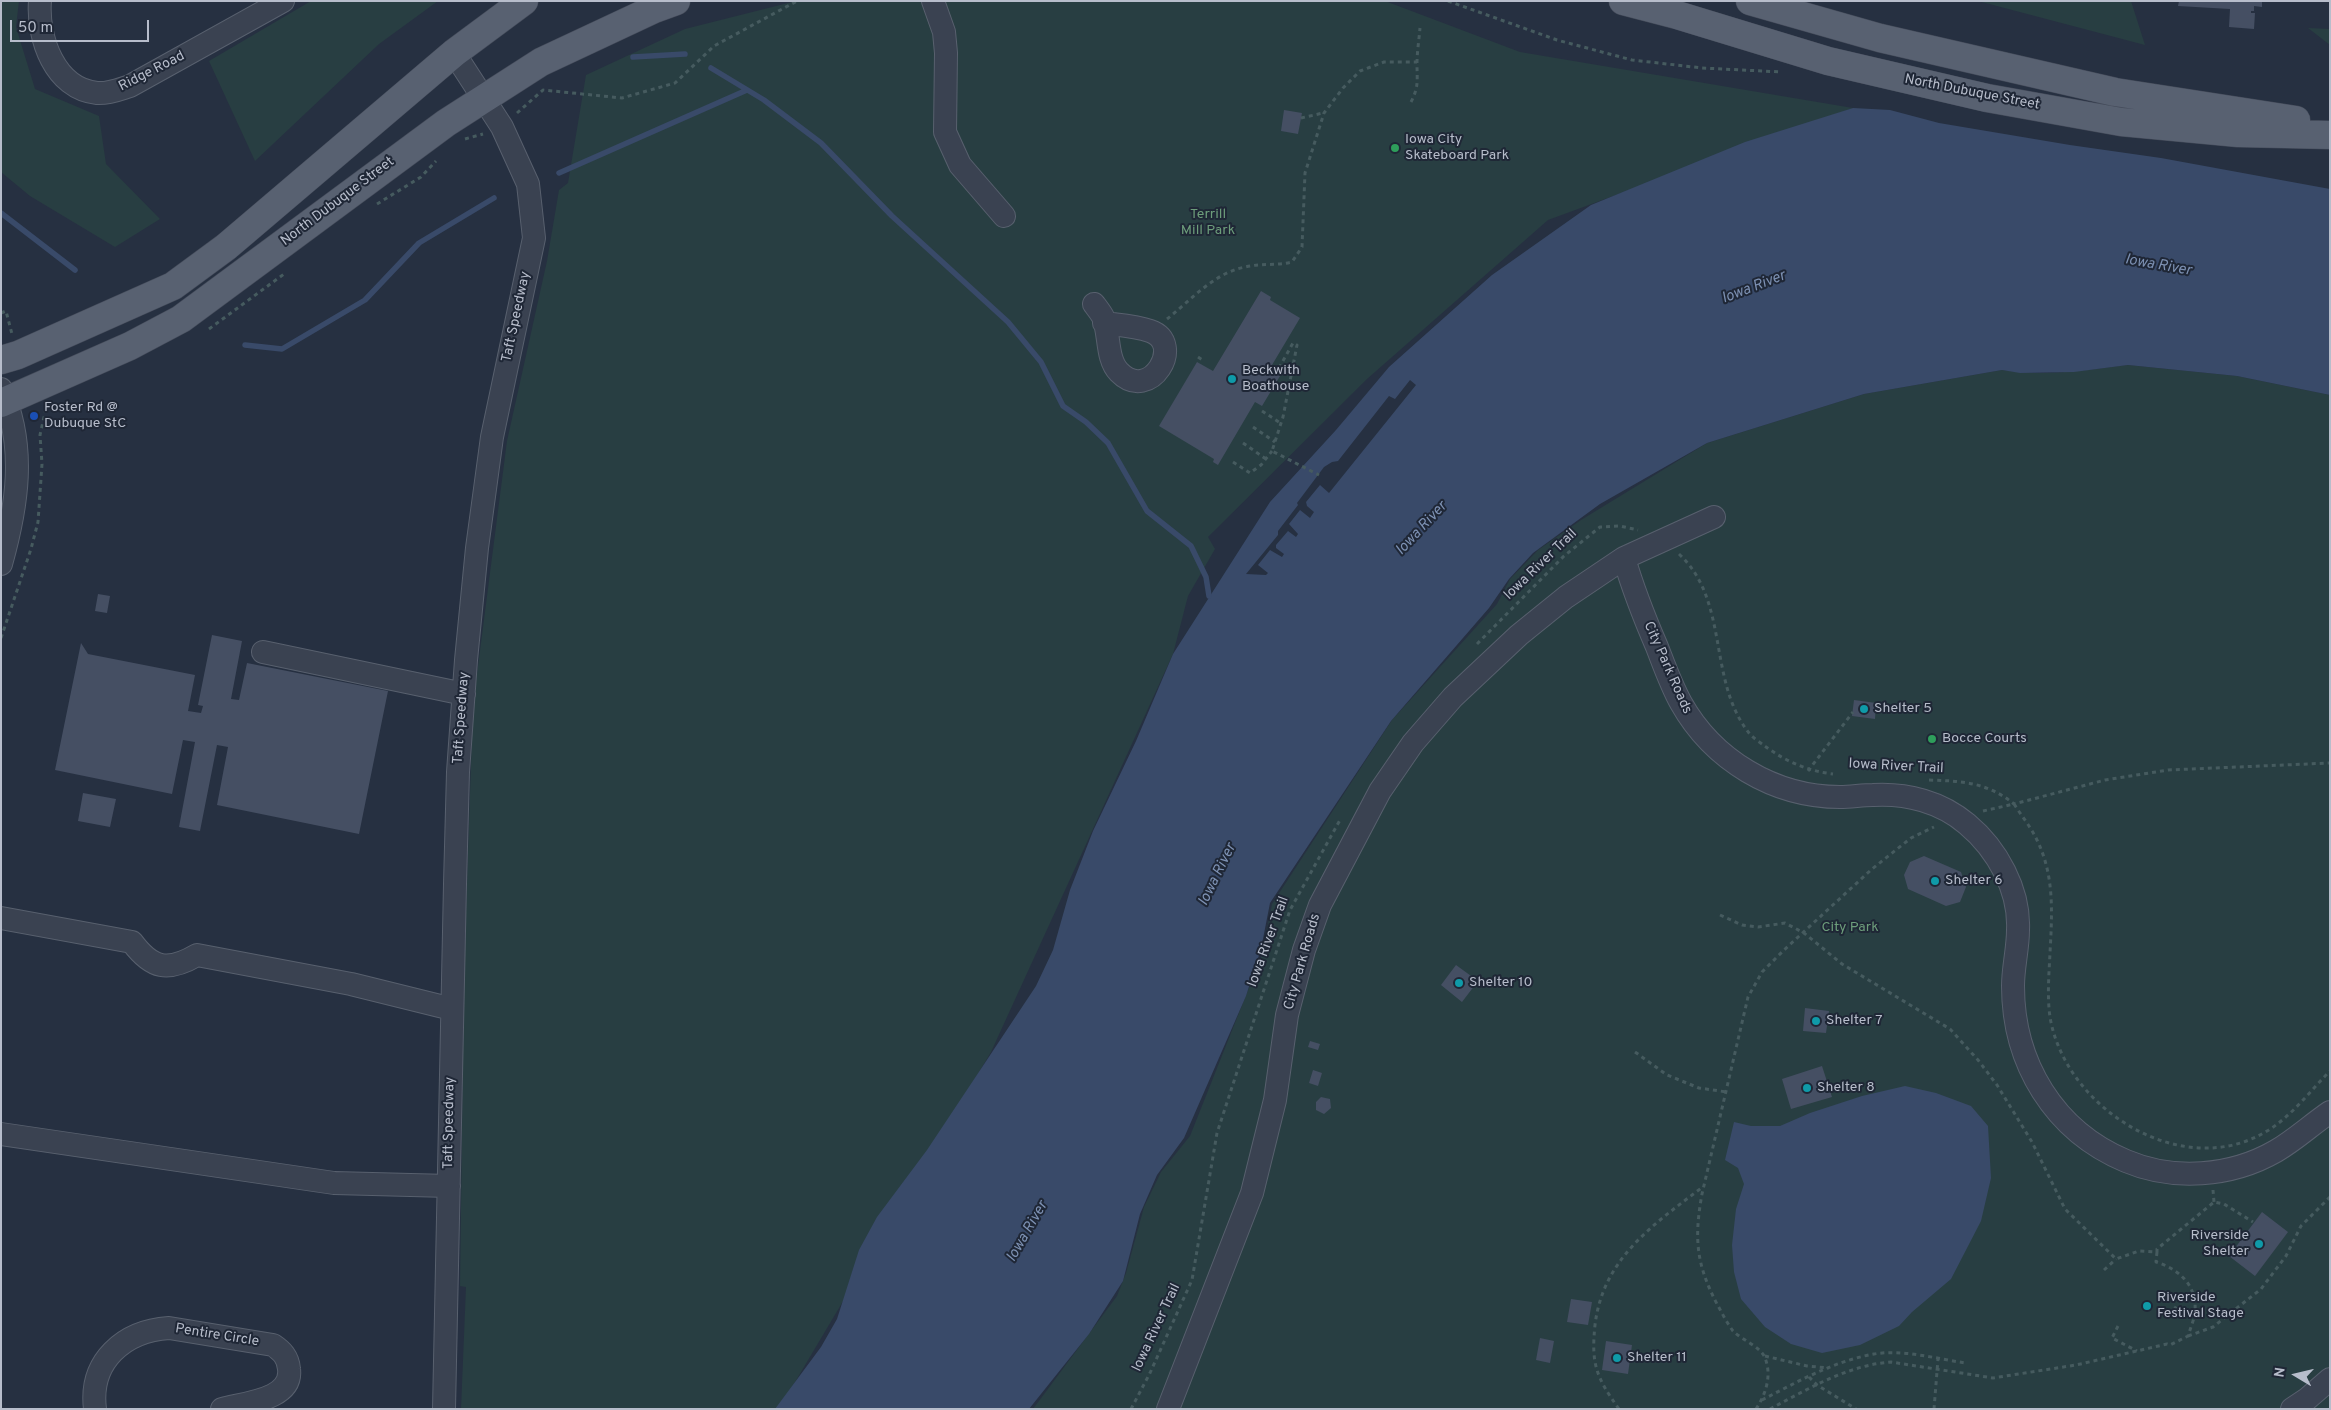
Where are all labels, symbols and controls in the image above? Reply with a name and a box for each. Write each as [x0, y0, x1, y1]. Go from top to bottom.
scale bar [12, 10, 151, 42]
text: 50 m [18, 19, 53, 38]
street label: Ridge Road [116, 48, 188, 96]
street label: North Dubuque Street [1903, 72, 2041, 114]
place label: Iowa City Skateboard Park [1405, 132, 1509, 164]
marker: Iowa City Skateboard Park [1389, 142, 1401, 154]
street label: North Dubuque Street [278, 154, 398, 250]
park label: Terrill Mill Park [1181, 207, 1235, 240]
water label: Iowa River [2123, 251, 2193, 281]
water label: Iowa River [1719, 268, 1789, 308]
street label: Taft Speedway [499, 270, 535, 364]
place label: Beckwith Boathouse [1242, 363, 1309, 396]
marker: Beckwith Boathouse [1226, 373, 1238, 385]
place label: Foster Rd @ Dubuque StC [44, 400, 126, 432]
marker: Foster Rd @ Dubuque StC [28, 410, 40, 422]
water label: Iowa River [1393, 498, 1451, 560]
street label: Iowa River Trail [1501, 526, 1581, 604]
street label: City Park Roads [1639, 619, 1695, 717]
street label: Taft Speedway [450, 671, 474, 765]
place label: Shelter 5 [1874, 701, 1932, 717]
marker: Shelter 5 [1858, 703, 1870, 715]
place label: Bocce Courts [1942, 731, 2027, 747]
marker: Bocce Courts [1926, 733, 1938, 745]
street label: Iowa River Trail [1848, 756, 1944, 778]
water label: Iowa River [1195, 841, 1241, 909]
place label: Shelter 6 [1945, 873, 2003, 889]
marker: Shelter 6 [1929, 875, 1941, 887]
street label: Iowa River Trail [1245, 894, 1293, 990]
street label: City Park Roads [1281, 912, 1325, 1012]
park label: City Park [1821, 920, 1879, 936]
place label: Shelter 10 [1469, 975, 1532, 991]
marker: Shelter 10 [1453, 977, 1465, 989]
place label: Shelter 7 [1826, 1013, 1883, 1029]
marker: Shelter 7 [1810, 1015, 1822, 1027]
street label: Taft Speedway [441, 1077, 459, 1169]
place label: Shelter 8 [1817, 1080, 1875, 1096]
marker: Shelter 8 [1801, 1082, 1813, 1094]
water label: Iowa River [1003, 1198, 1053, 1266]
place label: Riverside Shelter [2191, 1228, 2249, 1260]
marker: Riverside Shelter [2253, 1238, 2265, 1250]
street label: Iowa River Trail [1129, 1281, 1185, 1375]
place label: Riverside Festival Stage [2157, 1290, 2244, 1322]
marker: Riverside Festival Stage [2141, 1300, 2153, 1312]
street label: Pentire Circle [174, 1321, 260, 1351]
place label: Shelter 11 [1627, 1350, 1687, 1366]
north arrow [2271, 1350, 2321, 1400]
marker: Shelter 11 [1611, 1352, 1623, 1364]
text: N [2272, 1366, 2290, 1379]

